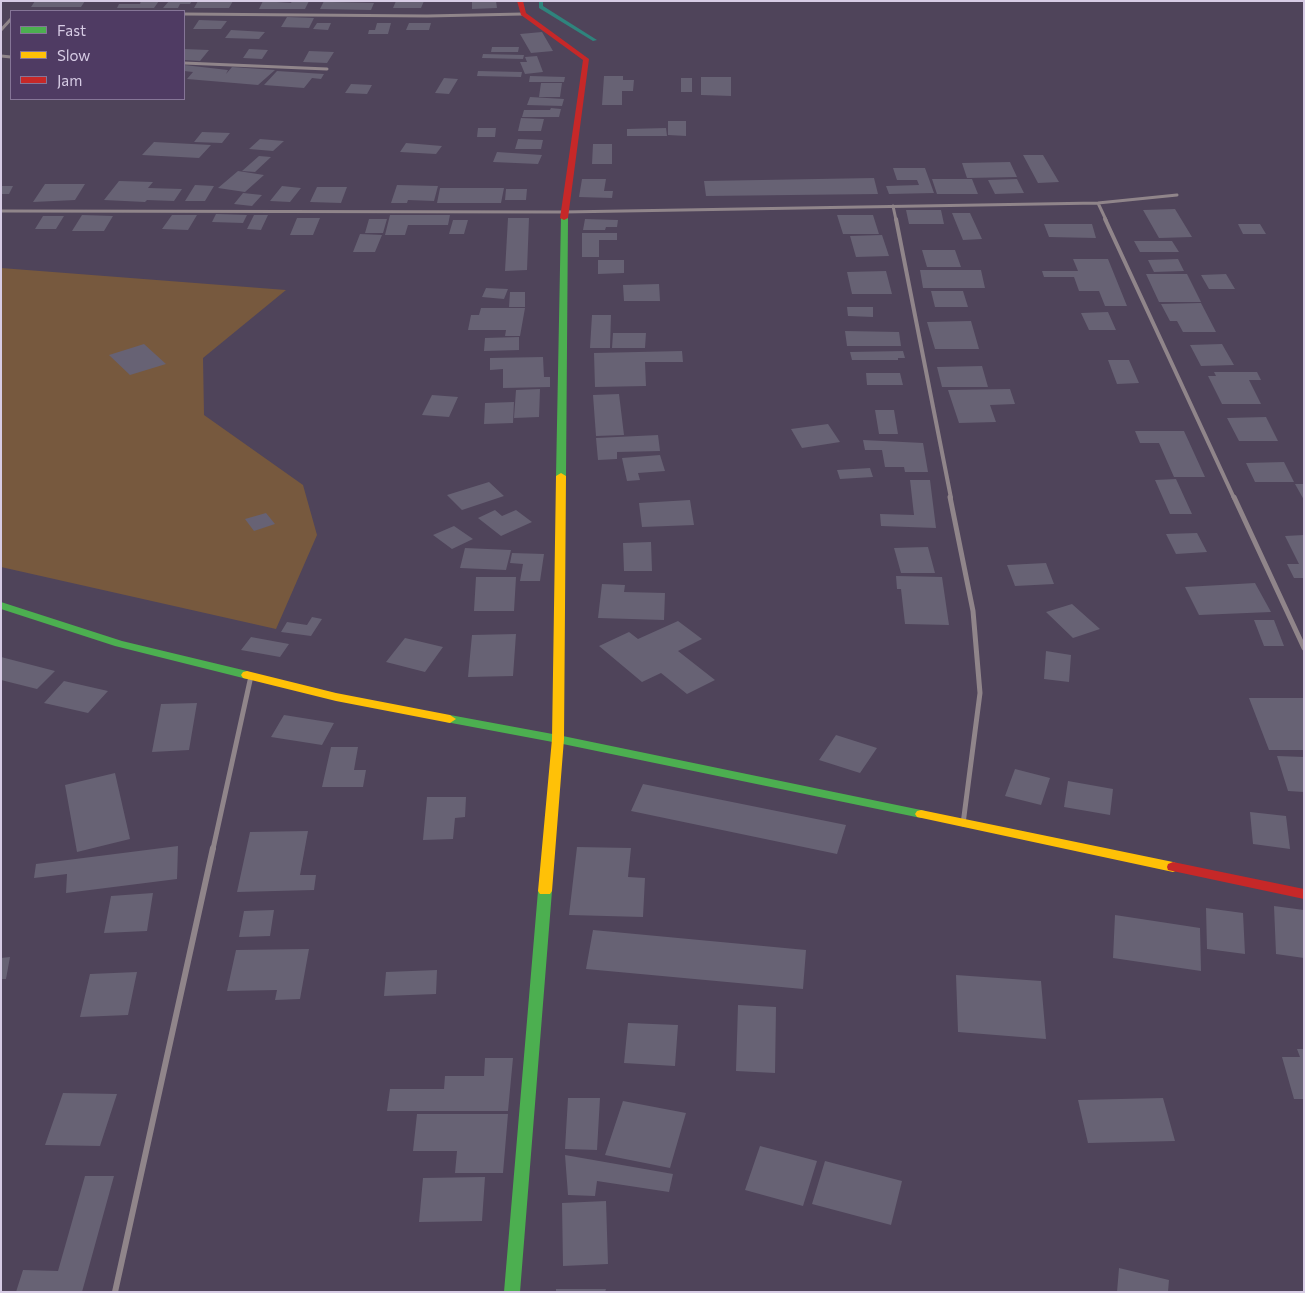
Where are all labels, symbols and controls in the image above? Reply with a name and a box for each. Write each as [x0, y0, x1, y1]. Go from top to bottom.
legend [10, 10, 185, 100]
text: Fast [57, 21, 86, 39]
text: Slow [57, 46, 90, 64]
text: Jam [57, 71, 82, 89]

